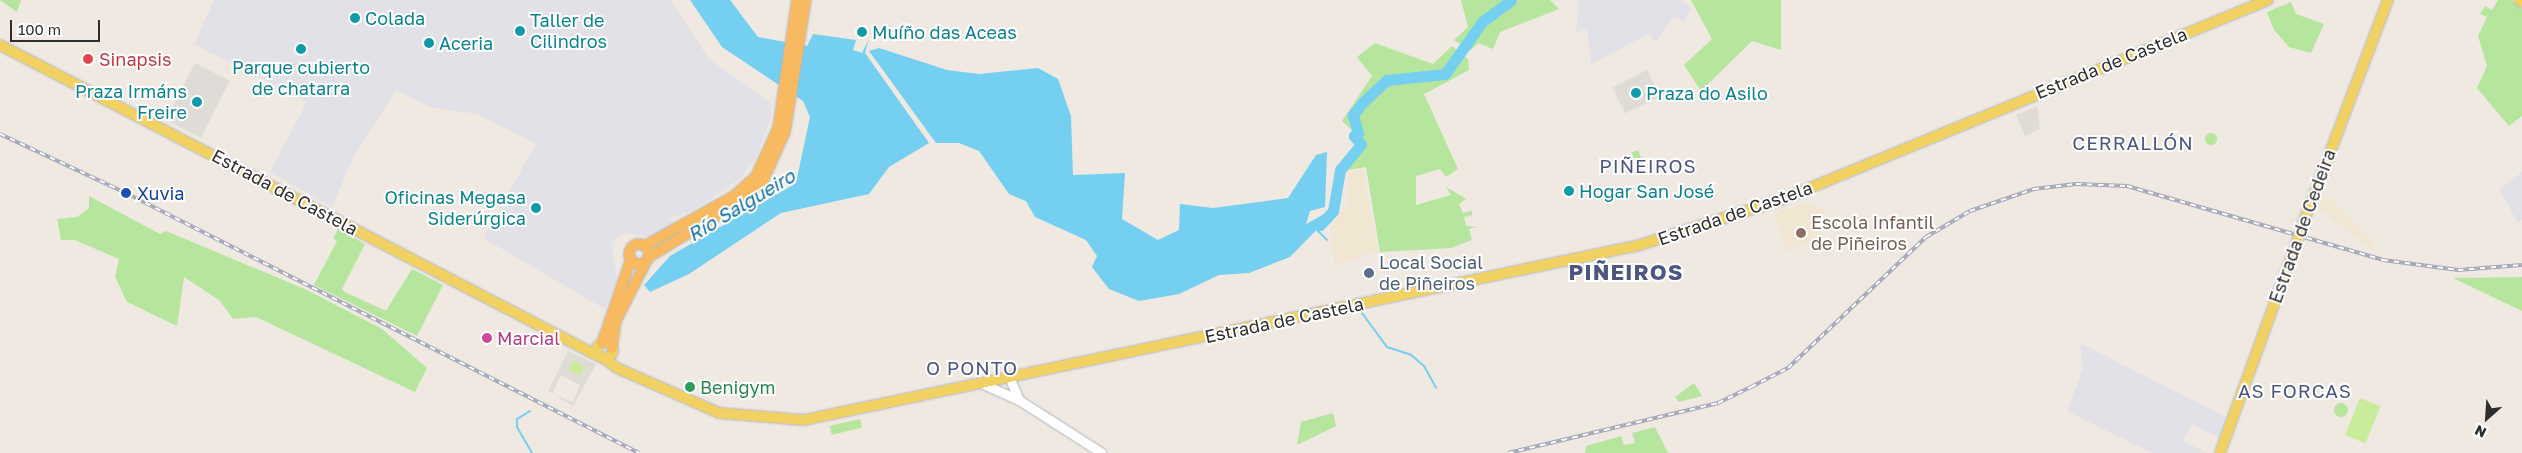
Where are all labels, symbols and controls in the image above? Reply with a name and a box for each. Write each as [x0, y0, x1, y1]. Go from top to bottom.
place label: Colada [365, 7, 425, 29]
scale bar [12, 10, 102, 42]
place label: Taller de Cilindros [530, 10, 607, 52]
marker: Colada [349, 12, 361, 24]
text: 100 m [18, 20, 61, 38]
place label: Muíño das Aceas [872, 21, 1017, 43]
street label: Estrada de Castela [2032, 23, 2190, 103]
marker: Taller de Cilindros [514, 25, 526, 37]
marker: Muíño das Aceas [856, 26, 868, 38]
place label: Aceria [439, 32, 493, 54]
marker: Aceria [423, 37, 435, 49]
marker: Parque cubierto de chatarra [295, 43, 307, 55]
place label: Sinapsis [99, 48, 172, 70]
marker: Sinapsis [81, 52, 95, 66]
place label: Parque cubierto de chatarra [232, 57, 370, 100]
place label: Praza Irmáns Freire [75, 81, 187, 124]
place label: Praza do Asilo [1646, 82, 1768, 104]
marker: Praza do Asilo [1630, 87, 1642, 99]
marker: Praza Irmáns Freire [191, 96, 203, 108]
district label: CERRALLÓN [2071, 132, 2195, 154]
street label: Estrada de Castela [208, 144, 362, 240]
street label: Estrada de Cedeira [2264, 146, 2340, 306]
district label: PIÑEIROS [1598, 155, 1698, 177]
water label: Río Salgueiro [683, 164, 799, 246]
street label: Estrada de Castela [1655, 176, 1815, 250]
place label: Hogar San José [1579, 180, 1714, 202]
place label: Xuvia [137, 182, 184, 204]
marker: Hogar San José [1563, 185, 1575, 197]
marker: Xuvia [119, 186, 133, 200]
place label: Oficinas Megasa Siderúrgica [385, 187, 526, 230]
marker: Oficinas Megasa Siderúrgica [530, 202, 542, 214]
place label: Escola Infantil de Piñeiros [1811, 212, 1934, 254]
marker: Escola Infantil de Piñeiros [1795, 227, 1807, 239]
place label: Local Social de Piñeiros [1379, 252, 1483, 294]
district label: PIÑEIROS [1567, 259, 1685, 285]
marker: Local Social de Piñeiros [1363, 267, 1375, 279]
street label: Estrada de Castela [1203, 293, 1365, 347]
place label: Marcial [497, 327, 560, 349]
marker: Marcial [481, 332, 493, 344]
district label: O PONTO [925, 357, 1019, 379]
place label: Benigym [700, 376, 775, 398]
district label: AS FORCAS [2237, 380, 2353, 402]
marker: Benigym [684, 381, 696, 393]
north arrow [2462, 393, 2512, 443]
text: N [2472, 422, 2489, 442]

